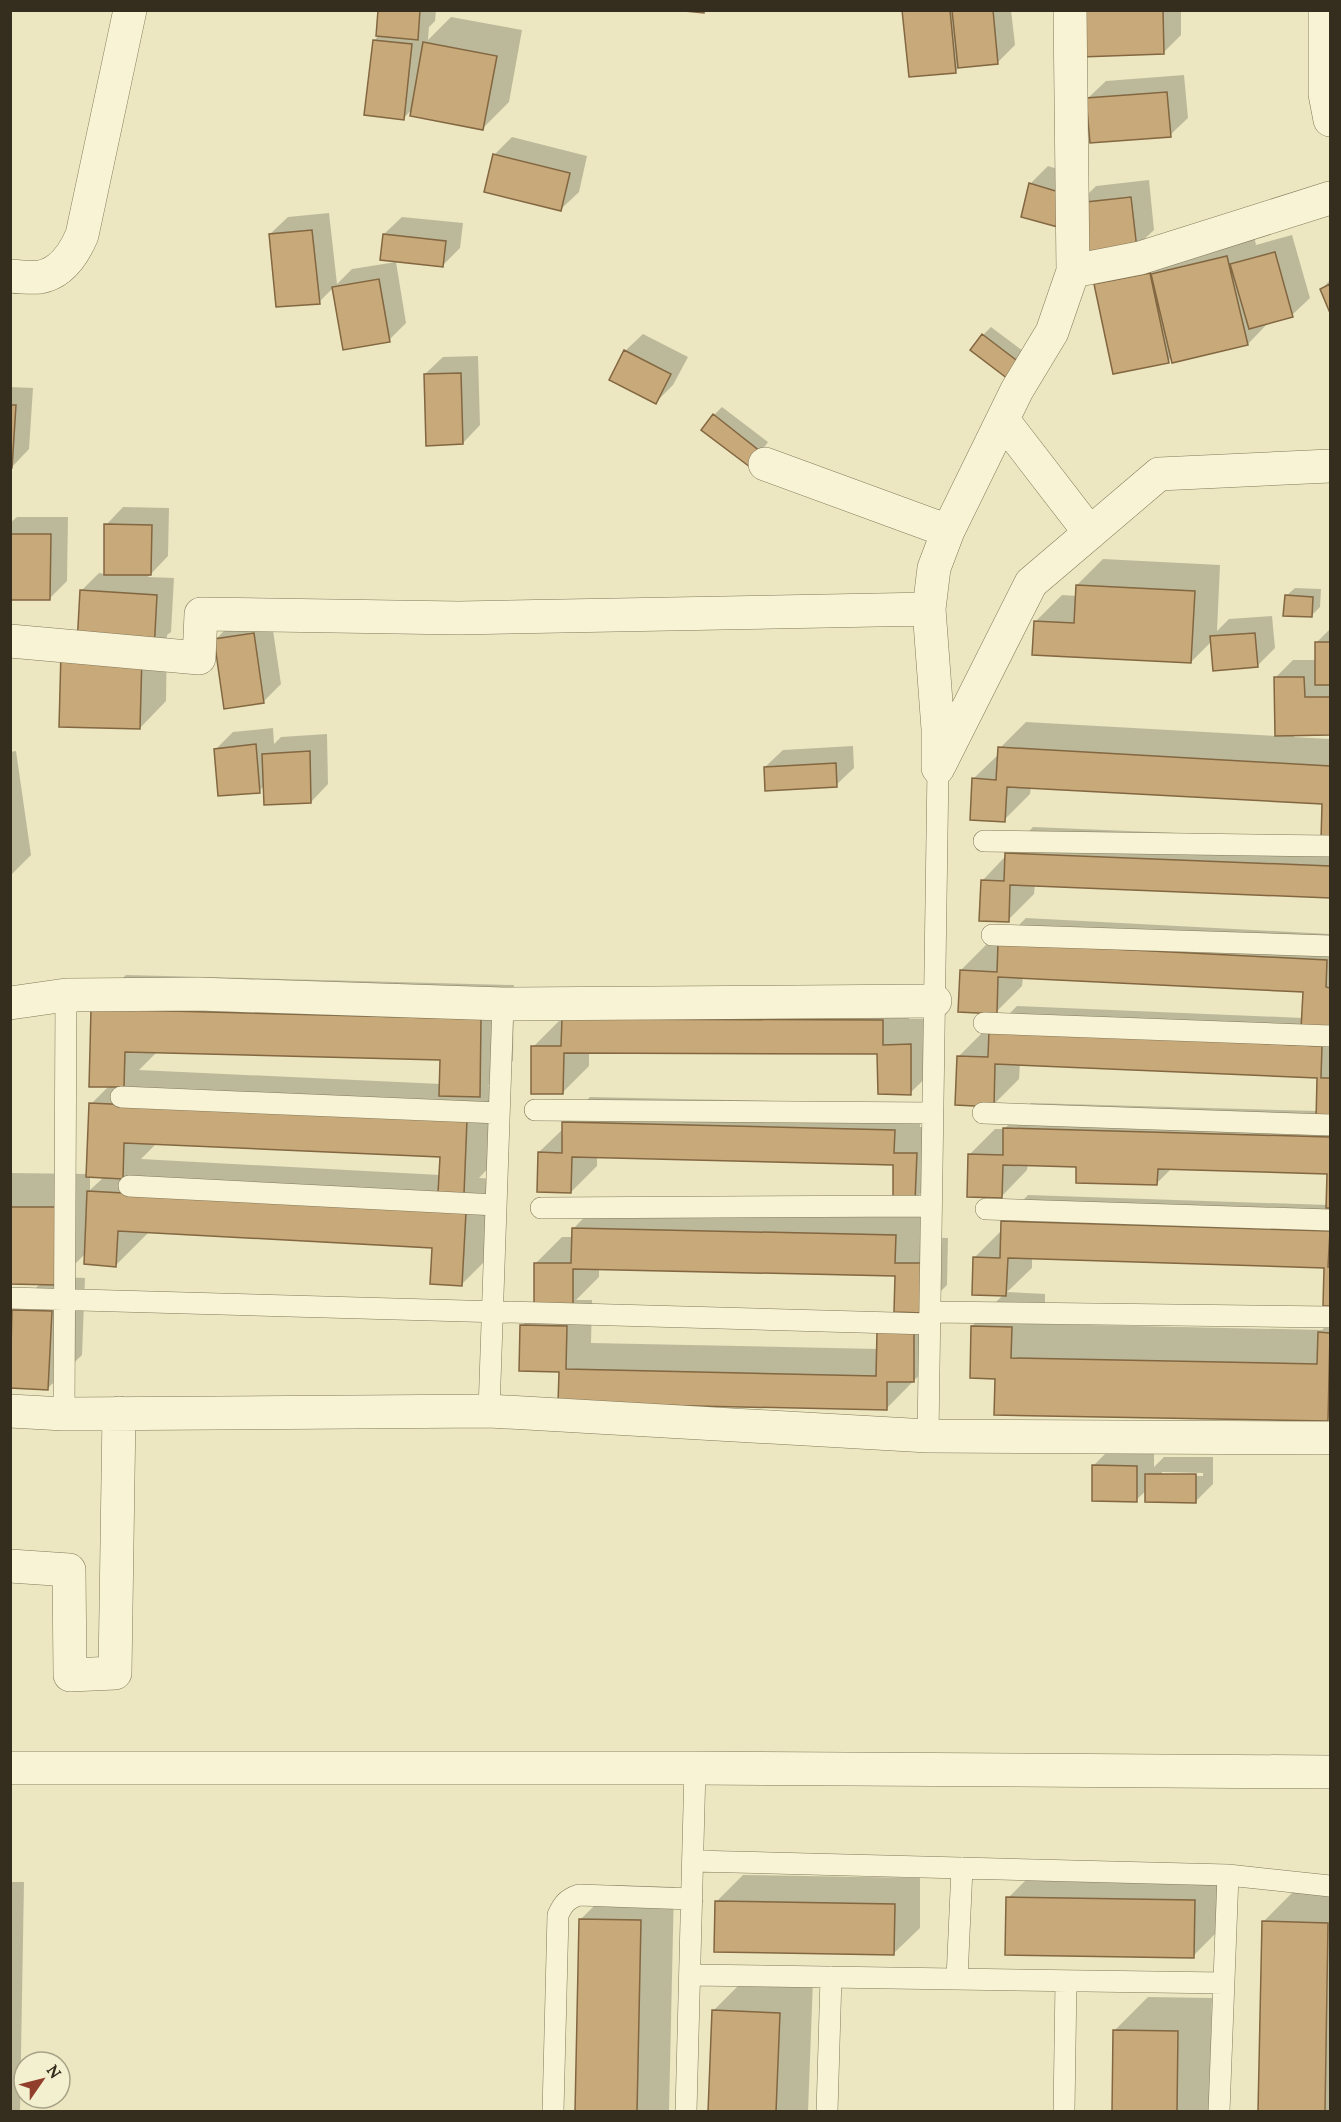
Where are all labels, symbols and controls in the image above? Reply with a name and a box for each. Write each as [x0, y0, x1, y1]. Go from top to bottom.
north arrow [12, 2050, 72, 2110]
text: N [43, 2061, 66, 2082]

